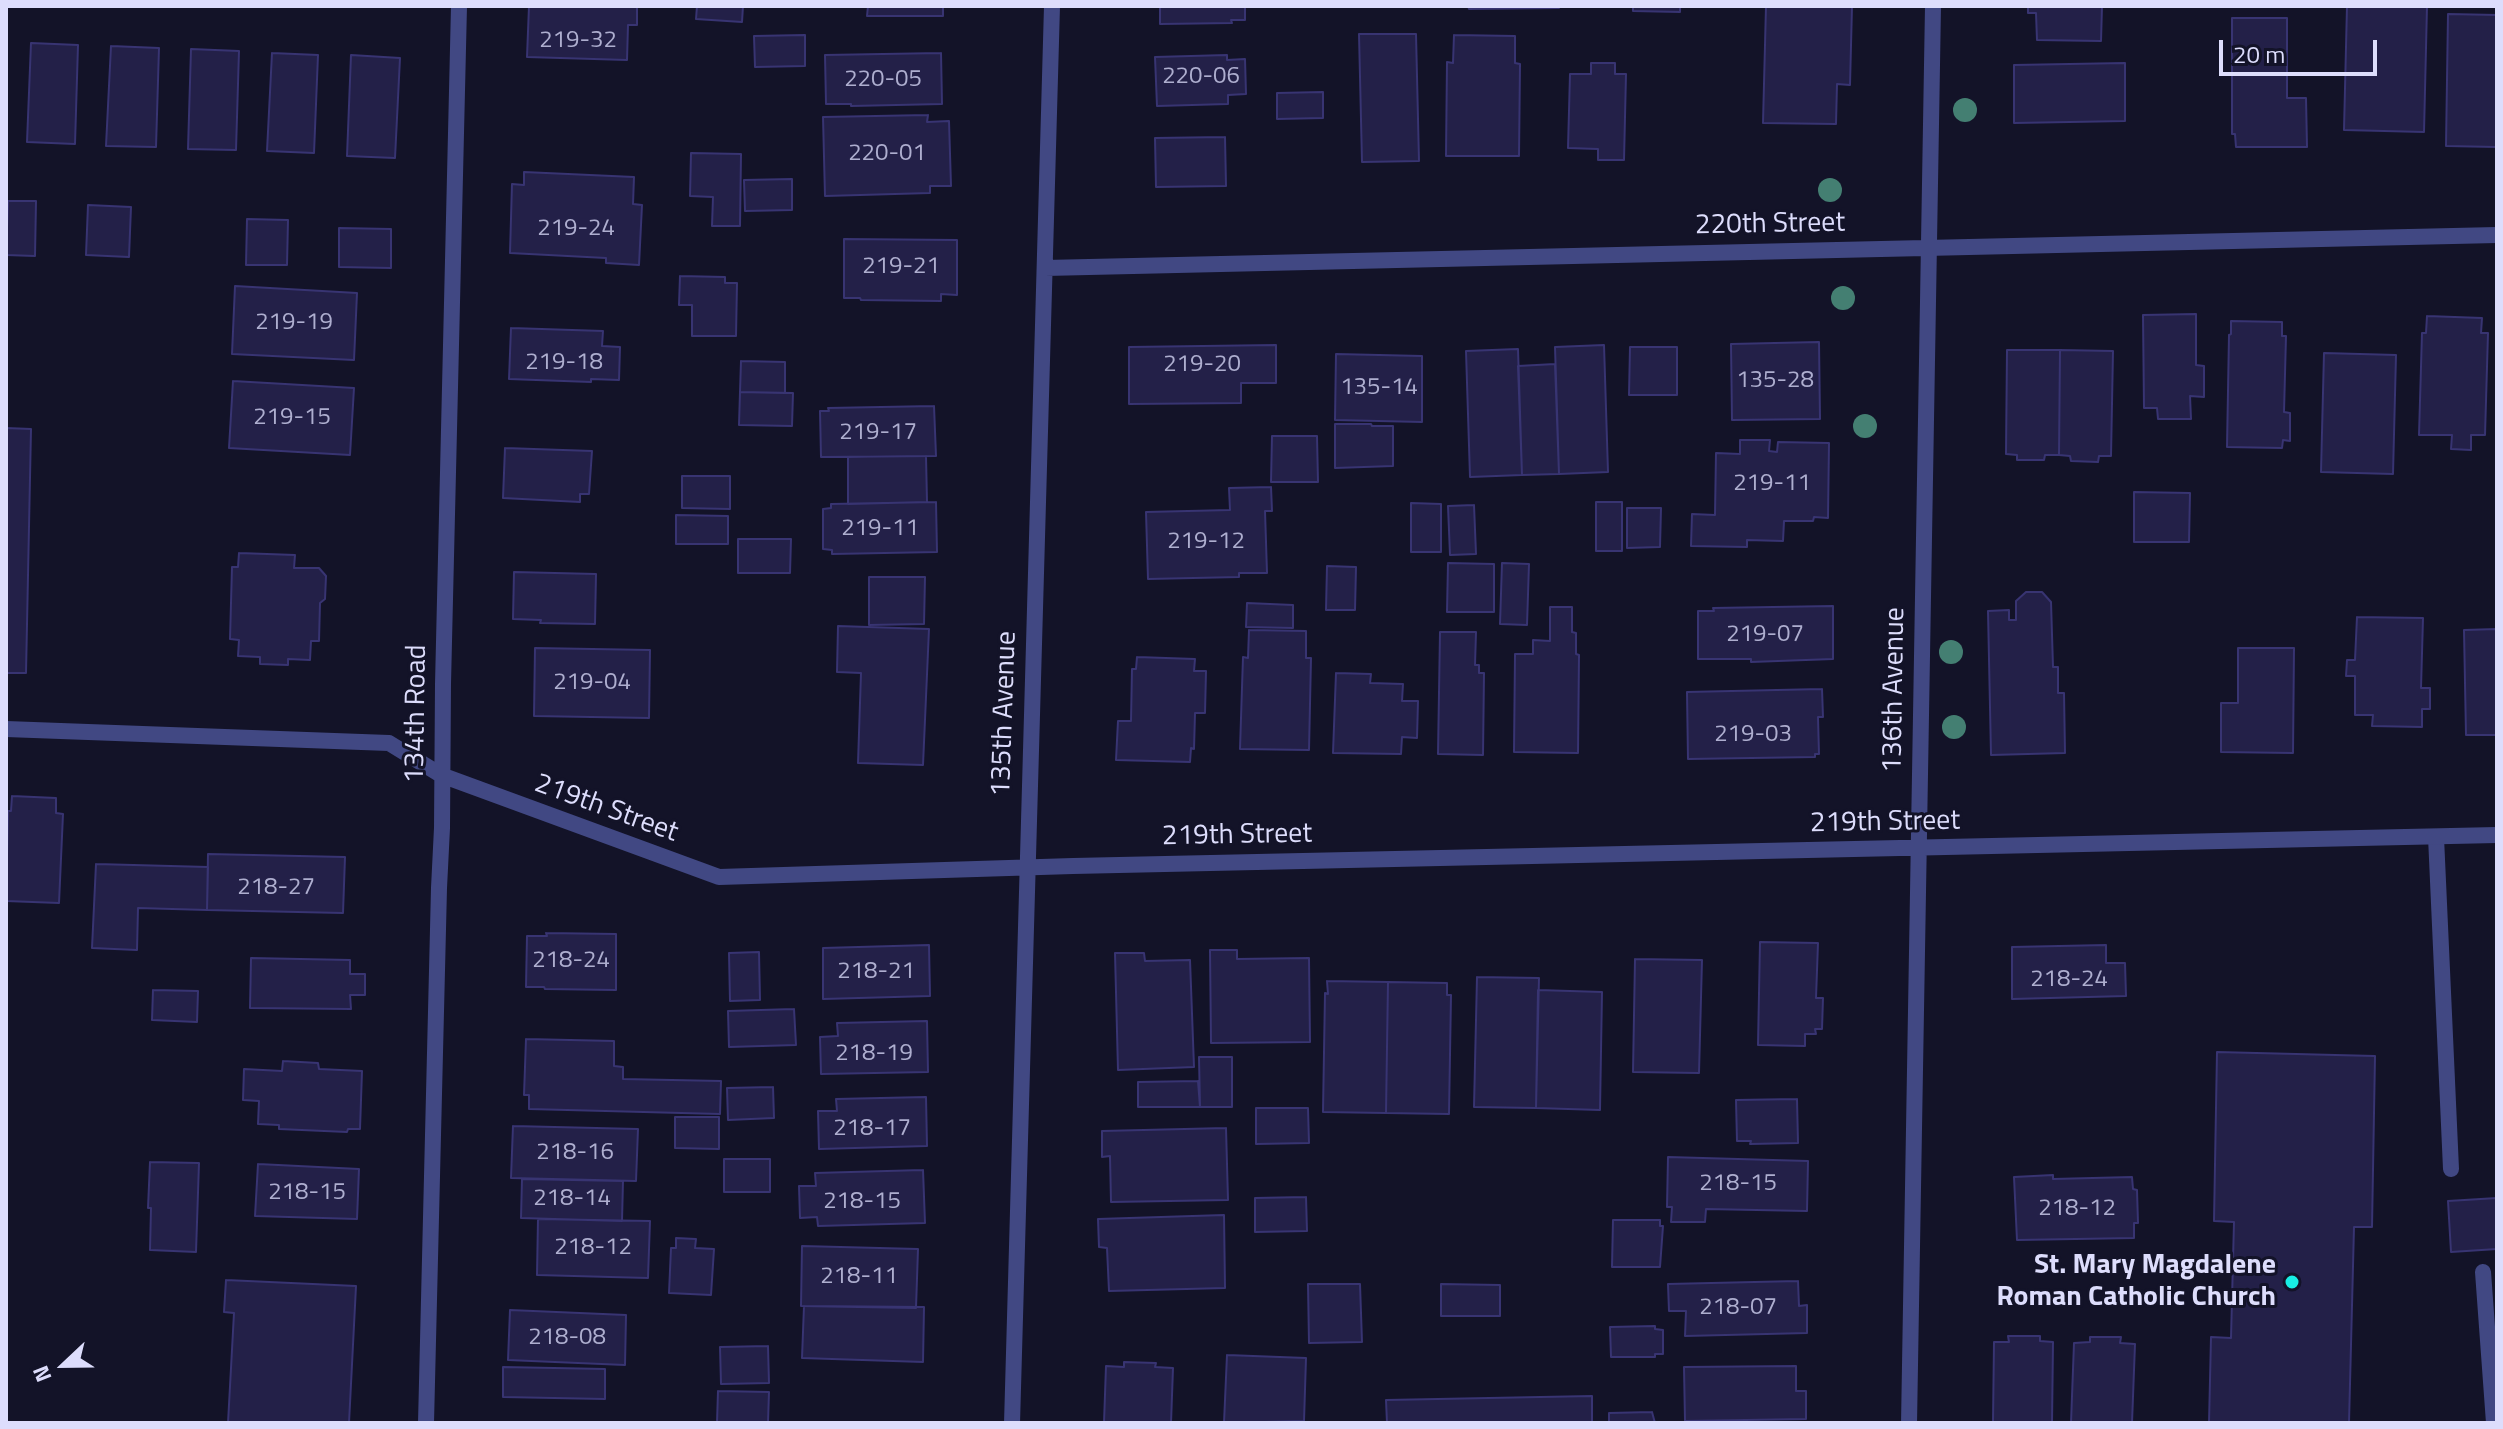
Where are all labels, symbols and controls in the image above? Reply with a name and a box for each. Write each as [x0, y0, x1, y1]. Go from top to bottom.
scale bar [2223, 24, 2381, 74]
house number: 219-32 [539, 27, 617, 55]
text: 20 m [2233, 36, 2285, 72]
house number: 220-06 [1162, 63, 1240, 91]
house number: 220-05 [844, 66, 922, 94]
house number: 220-01 [848, 140, 926, 168]
street label: 220th Street [1695, 207, 1845, 243]
house number: 219-24 [537, 215, 615, 243]
house number: 219-21 [862, 253, 940, 281]
house number: 219-19 [255, 309, 333, 337]
house number: 219-18 [525, 349, 603, 377]
house number: 219-20 [1163, 351, 1241, 379]
house number: 135-28 [1736, 367, 1814, 395]
house number: 135-14 [1340, 374, 1418, 402]
house number: 219-15 [253, 404, 331, 432]
house number: 219-17 [839, 419, 917, 447]
house number: 219-11 [1733, 470, 1811, 498]
house number: 219-11 [841, 515, 919, 543]
house number: 219-12 [1167, 528, 1245, 556]
street label: 136th Avenue [1877, 607, 1913, 773]
house number: 219-07 [1726, 621, 1804, 649]
street label: 135th Avenue [985, 631, 1025, 797]
street label: 134th Road [399, 644, 435, 784]
house number: 219-04 [553, 669, 631, 697]
house number: 219-03 [1714, 721, 1792, 749]
street label: 219th Street [530, 768, 682, 850]
street label: 219th Street [1810, 805, 1960, 841]
street label: 219th Street [1162, 818, 1312, 854]
house number: 218-27 [237, 874, 315, 902]
house number: 218-24 [532, 947, 610, 975]
house number: 218-21 [837, 958, 915, 986]
house number: 218-24 [2030, 966, 2108, 994]
house number: 218-19 [835, 1040, 913, 1068]
house number: 218-17 [833, 1115, 911, 1143]
house number: 218-16 [536, 1139, 614, 1167]
house number: 218-15 [1699, 1170, 1777, 1198]
house number: 218-15 [268, 1179, 346, 1207]
house number: 218-14 [533, 1185, 611, 1213]
house number: 218-15 [823, 1188, 901, 1216]
house number: 218-12 [2038, 1195, 2116, 1223]
house number: 218-12 [554, 1234, 632, 1262]
place label: St. Mary Magdalene Roman Catholic Church [1996, 1249, 2276, 1315]
house number: 218-11 [820, 1263, 898, 1291]
marker: St. Mary Magdalene Roman Catholic Church [2283, 1273, 2301, 1291]
house number: 218-07 [1699, 1294, 1777, 1322]
house number: 218-08 [528, 1324, 606, 1352]
north arrow [24, 1325, 104, 1405]
text: N [23, 1361, 60, 1387]

